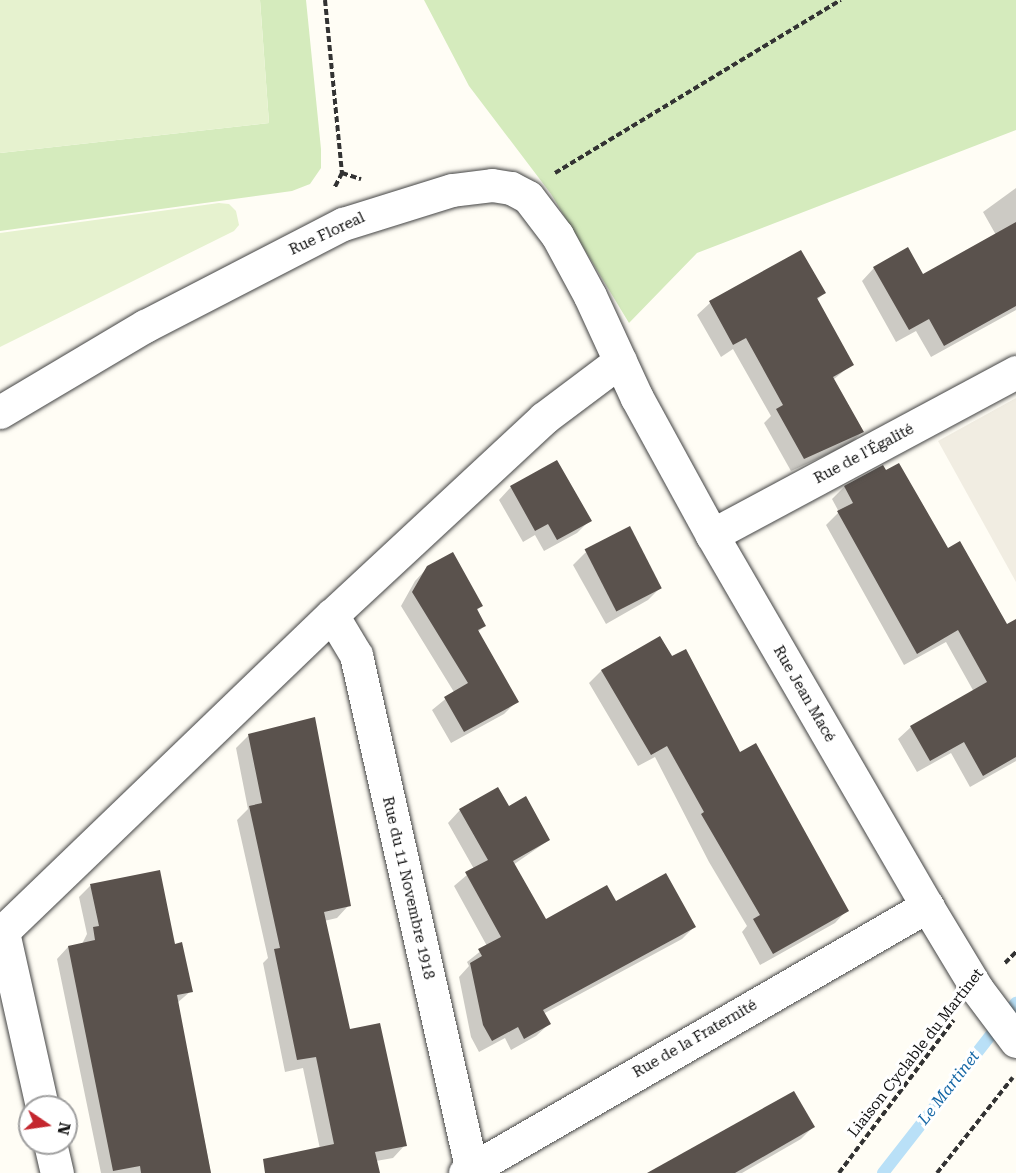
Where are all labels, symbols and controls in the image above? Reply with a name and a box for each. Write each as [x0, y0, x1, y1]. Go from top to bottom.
street label: Rue Floreal [286, 209, 368, 259]
street label: Rue de l'Égalité [811, 420, 917, 488]
street label: Rue Jean Macé [769, 643, 839, 745]
street label: Rue du 11 Novembre 1918 [378, 795, 438, 981]
street label: Liaison Cyclable du Martinet [845, 965, 987, 1141]
street label: Rue de la Fraternité [630, 996, 760, 1082]
water label: Le Martinet [914, 1047, 984, 1129]
north arrow [18, 1095, 78, 1155]
text: N [53, 1121, 75, 1137]

